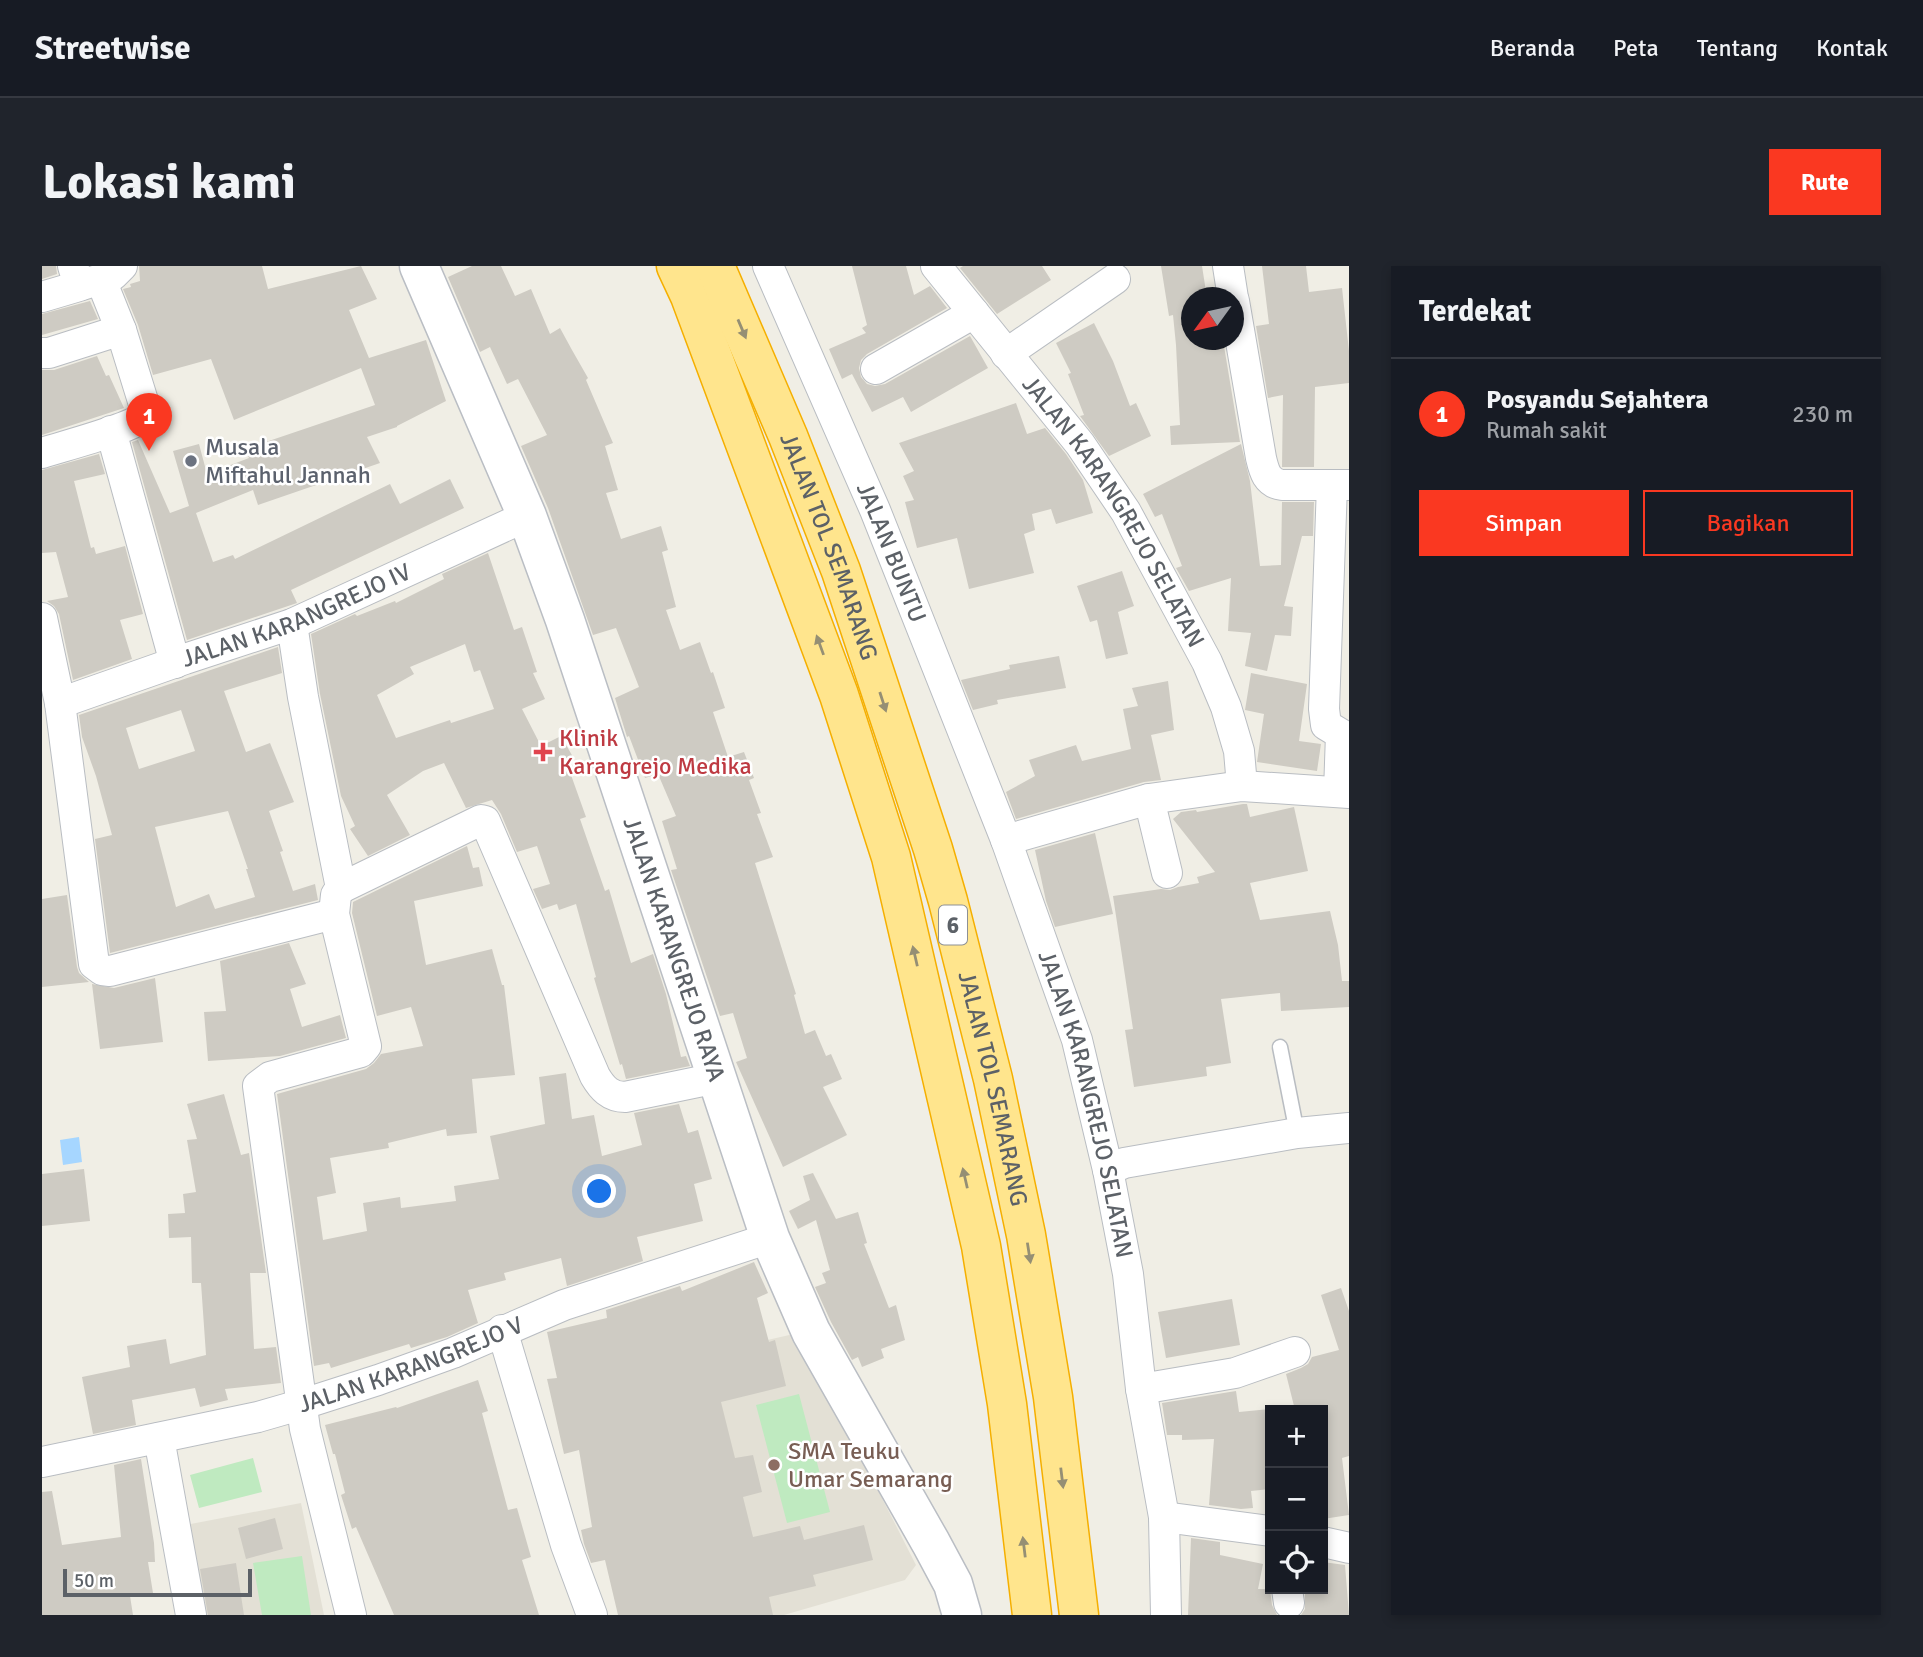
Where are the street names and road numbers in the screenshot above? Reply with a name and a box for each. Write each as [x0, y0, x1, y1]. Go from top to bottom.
street label: JALAN KARANGREJO SELATAN [1016, 370, 1211, 652]
street label: JALAN TOL SEMARANG [773, 429, 884, 664]
street label: JALAN BUNTU [850, 478, 933, 627]
street label: JALAN KARANGREJO IV [178, 556, 416, 674]
street label: JALAN KARANGREJO RAYA [616, 813, 732, 1086]
road number: 6 [939, 905, 967, 944]
street label: JALAN KARANGREJO SELATAN [1031, 946, 1140, 1260]
street label: JALAN TOL SEMARANG [951, 968, 1034, 1209]
street label: JALAN KARANGREJO V [295, 1310, 528, 1419]

